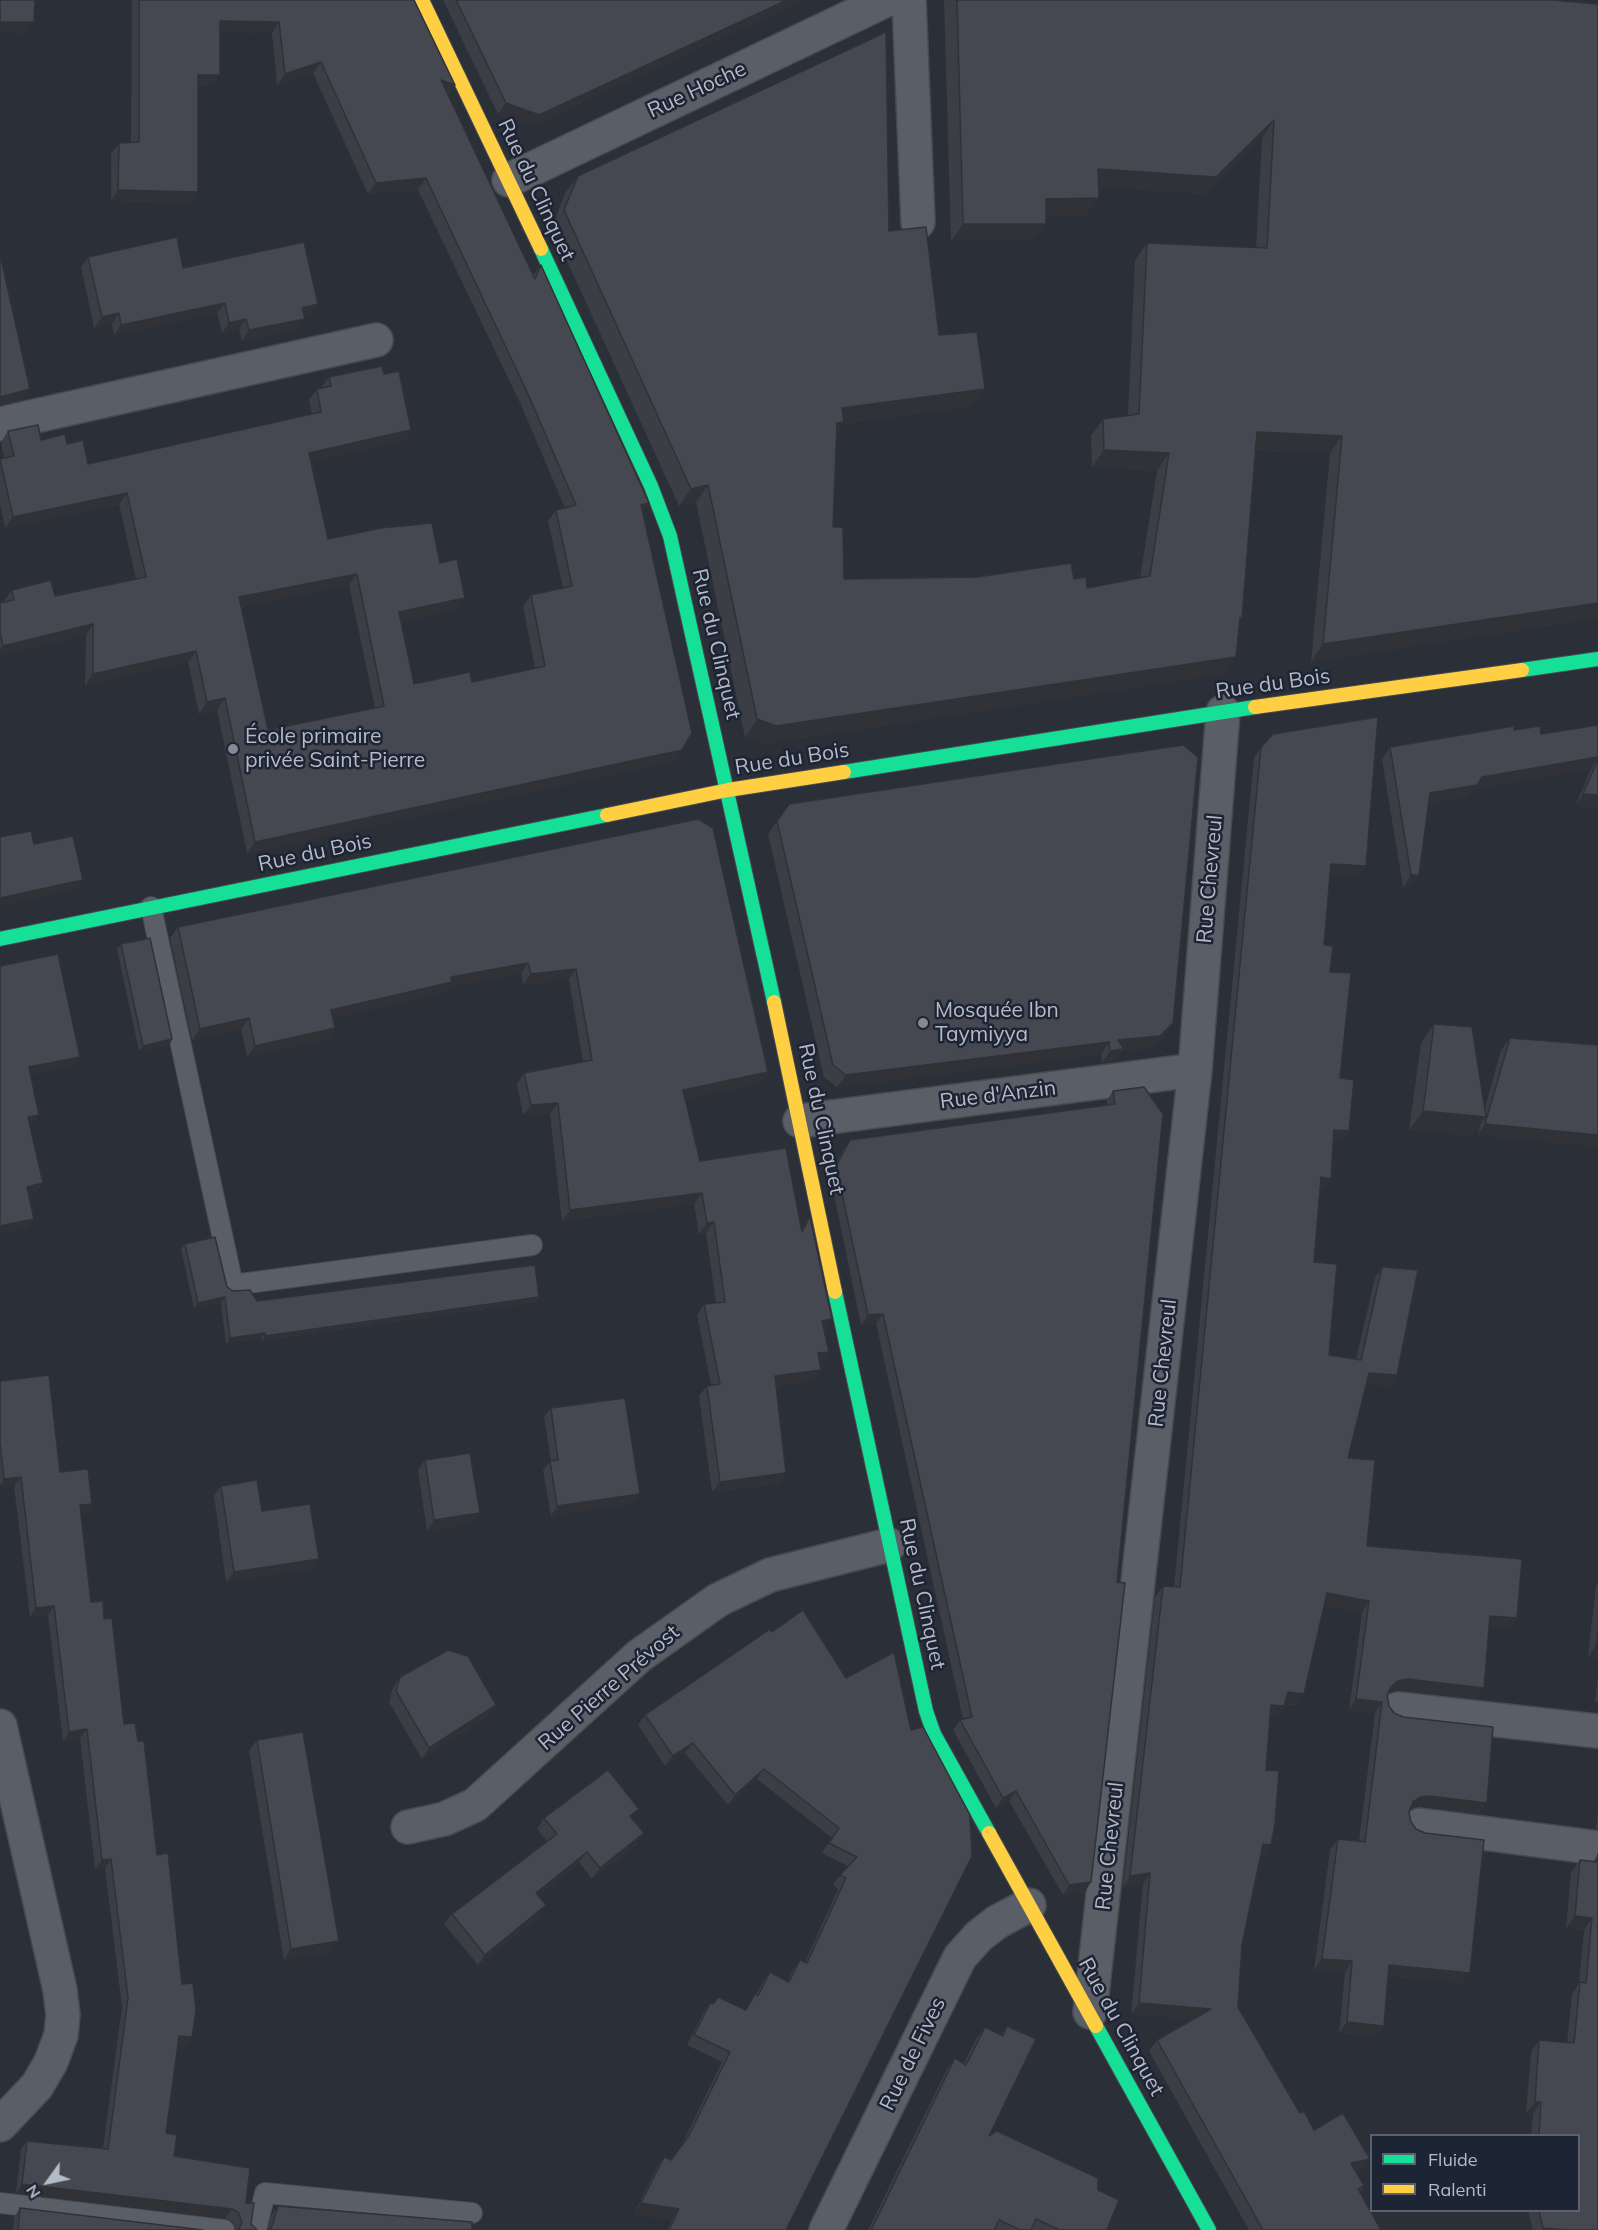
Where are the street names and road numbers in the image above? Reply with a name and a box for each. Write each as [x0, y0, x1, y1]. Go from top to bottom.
street label: Rue Hoche [644, 56, 750, 124]
street label: Rue du Clinquet [492, 115, 580, 265]
street label: Rue du Clinquet [686, 566, 746, 722]
street label: Rue du Bois [1214, 663, 1332, 705]
street label: Rue du Bois [733, 738, 851, 780]
street label: Rue Chevreul [1192, 814, 1228, 944]
street label: Rue du Bois [256, 829, 374, 877]
street label: Rue du Clinquet [793, 1041, 849, 1197]
street label: Rue d'Anzin [939, 1075, 1057, 1115]
street label: Rue Chevreul [1144, 1298, 1182, 1428]
street label: Rue du Clinquet [894, 1516, 950, 1672]
street label: Rue Pierre Prévost [533, 1620, 685, 1756]
street label: Rue Chevreul [1091, 1781, 1129, 1911]
street label: Rue du Clinquet [1073, 1954, 1169, 2100]
street label: Rue de Fives [875, 1993, 951, 2115]

